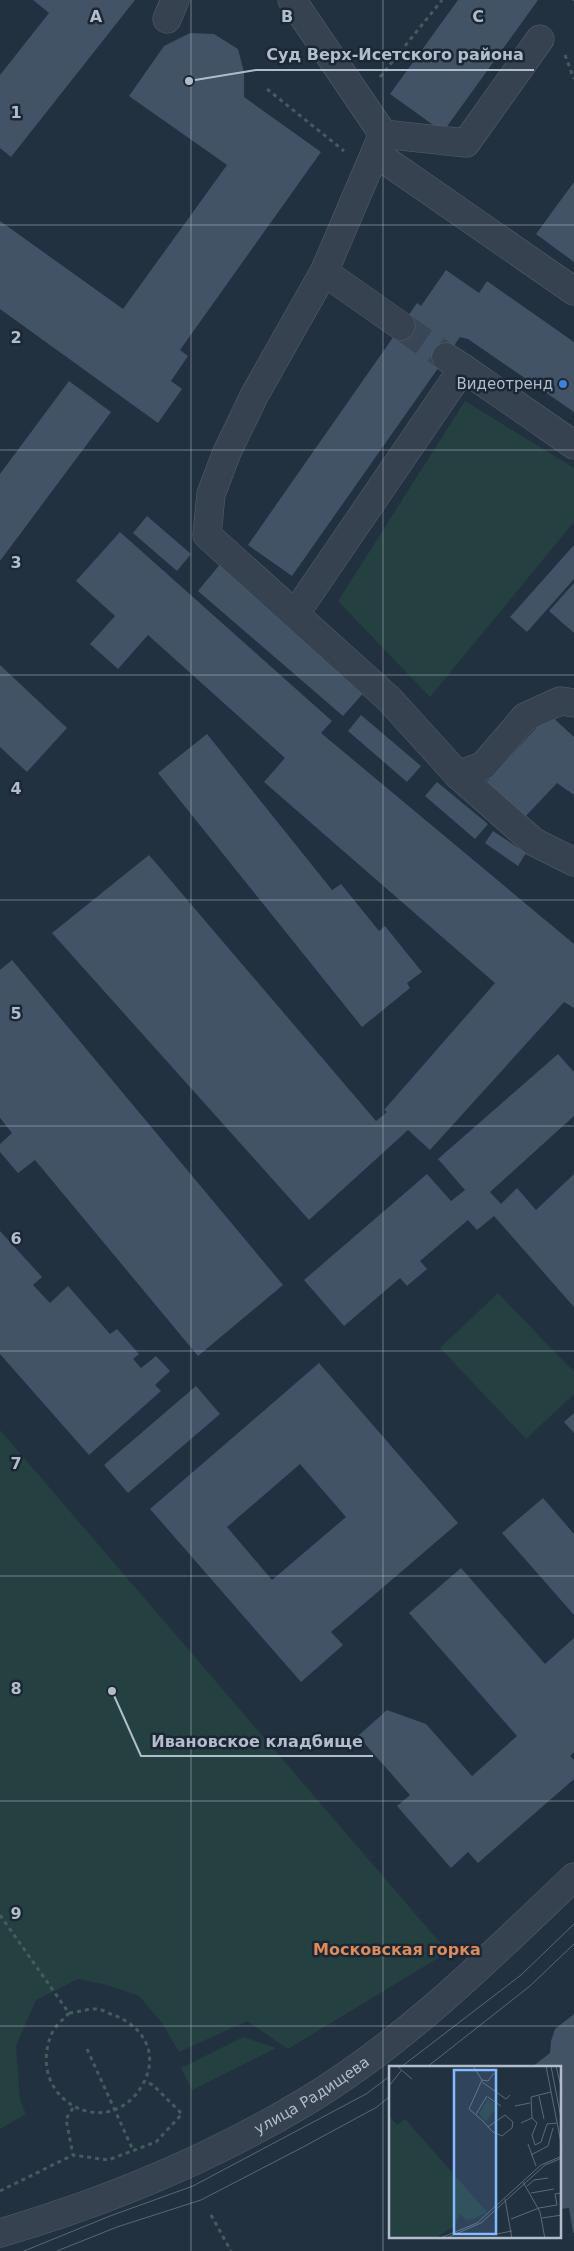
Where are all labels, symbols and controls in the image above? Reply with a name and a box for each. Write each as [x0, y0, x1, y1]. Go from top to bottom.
text: A [90, 7, 103, 26]
text: B [281, 7, 293, 26]
text: C [472, 7, 484, 26]
callout: Суд Верх-Исетского района [256, 39, 534, 70]
text: Суд Верх-Исетского района [266, 45, 524, 64]
text: 1 [10, 103, 22, 122]
text: 2 [10, 328, 22, 347]
place label: Видеотренд [457, 375, 553, 393]
marker: Видеотренд [557, 378, 569, 390]
text: 3 [10, 553, 22, 572]
text: 4 [10, 779, 22, 798]
text: 5 [10, 1004, 22, 1023]
text: 6 [10, 1229, 22, 1248]
text: 7 [10, 1454, 22, 1473]
text: 8 [10, 1679, 22, 1698]
callout: Ивановское кладбище [141, 1725, 373, 1756]
text: Ивановское кладбище [151, 1732, 363, 1751]
text: 9 [10, 1904, 22, 1923]
district label: Московская горка [313, 1940, 481, 1959]
street label: улица Радищева [251, 2053, 373, 2138]
inset map [389, 2066, 562, 2238]

